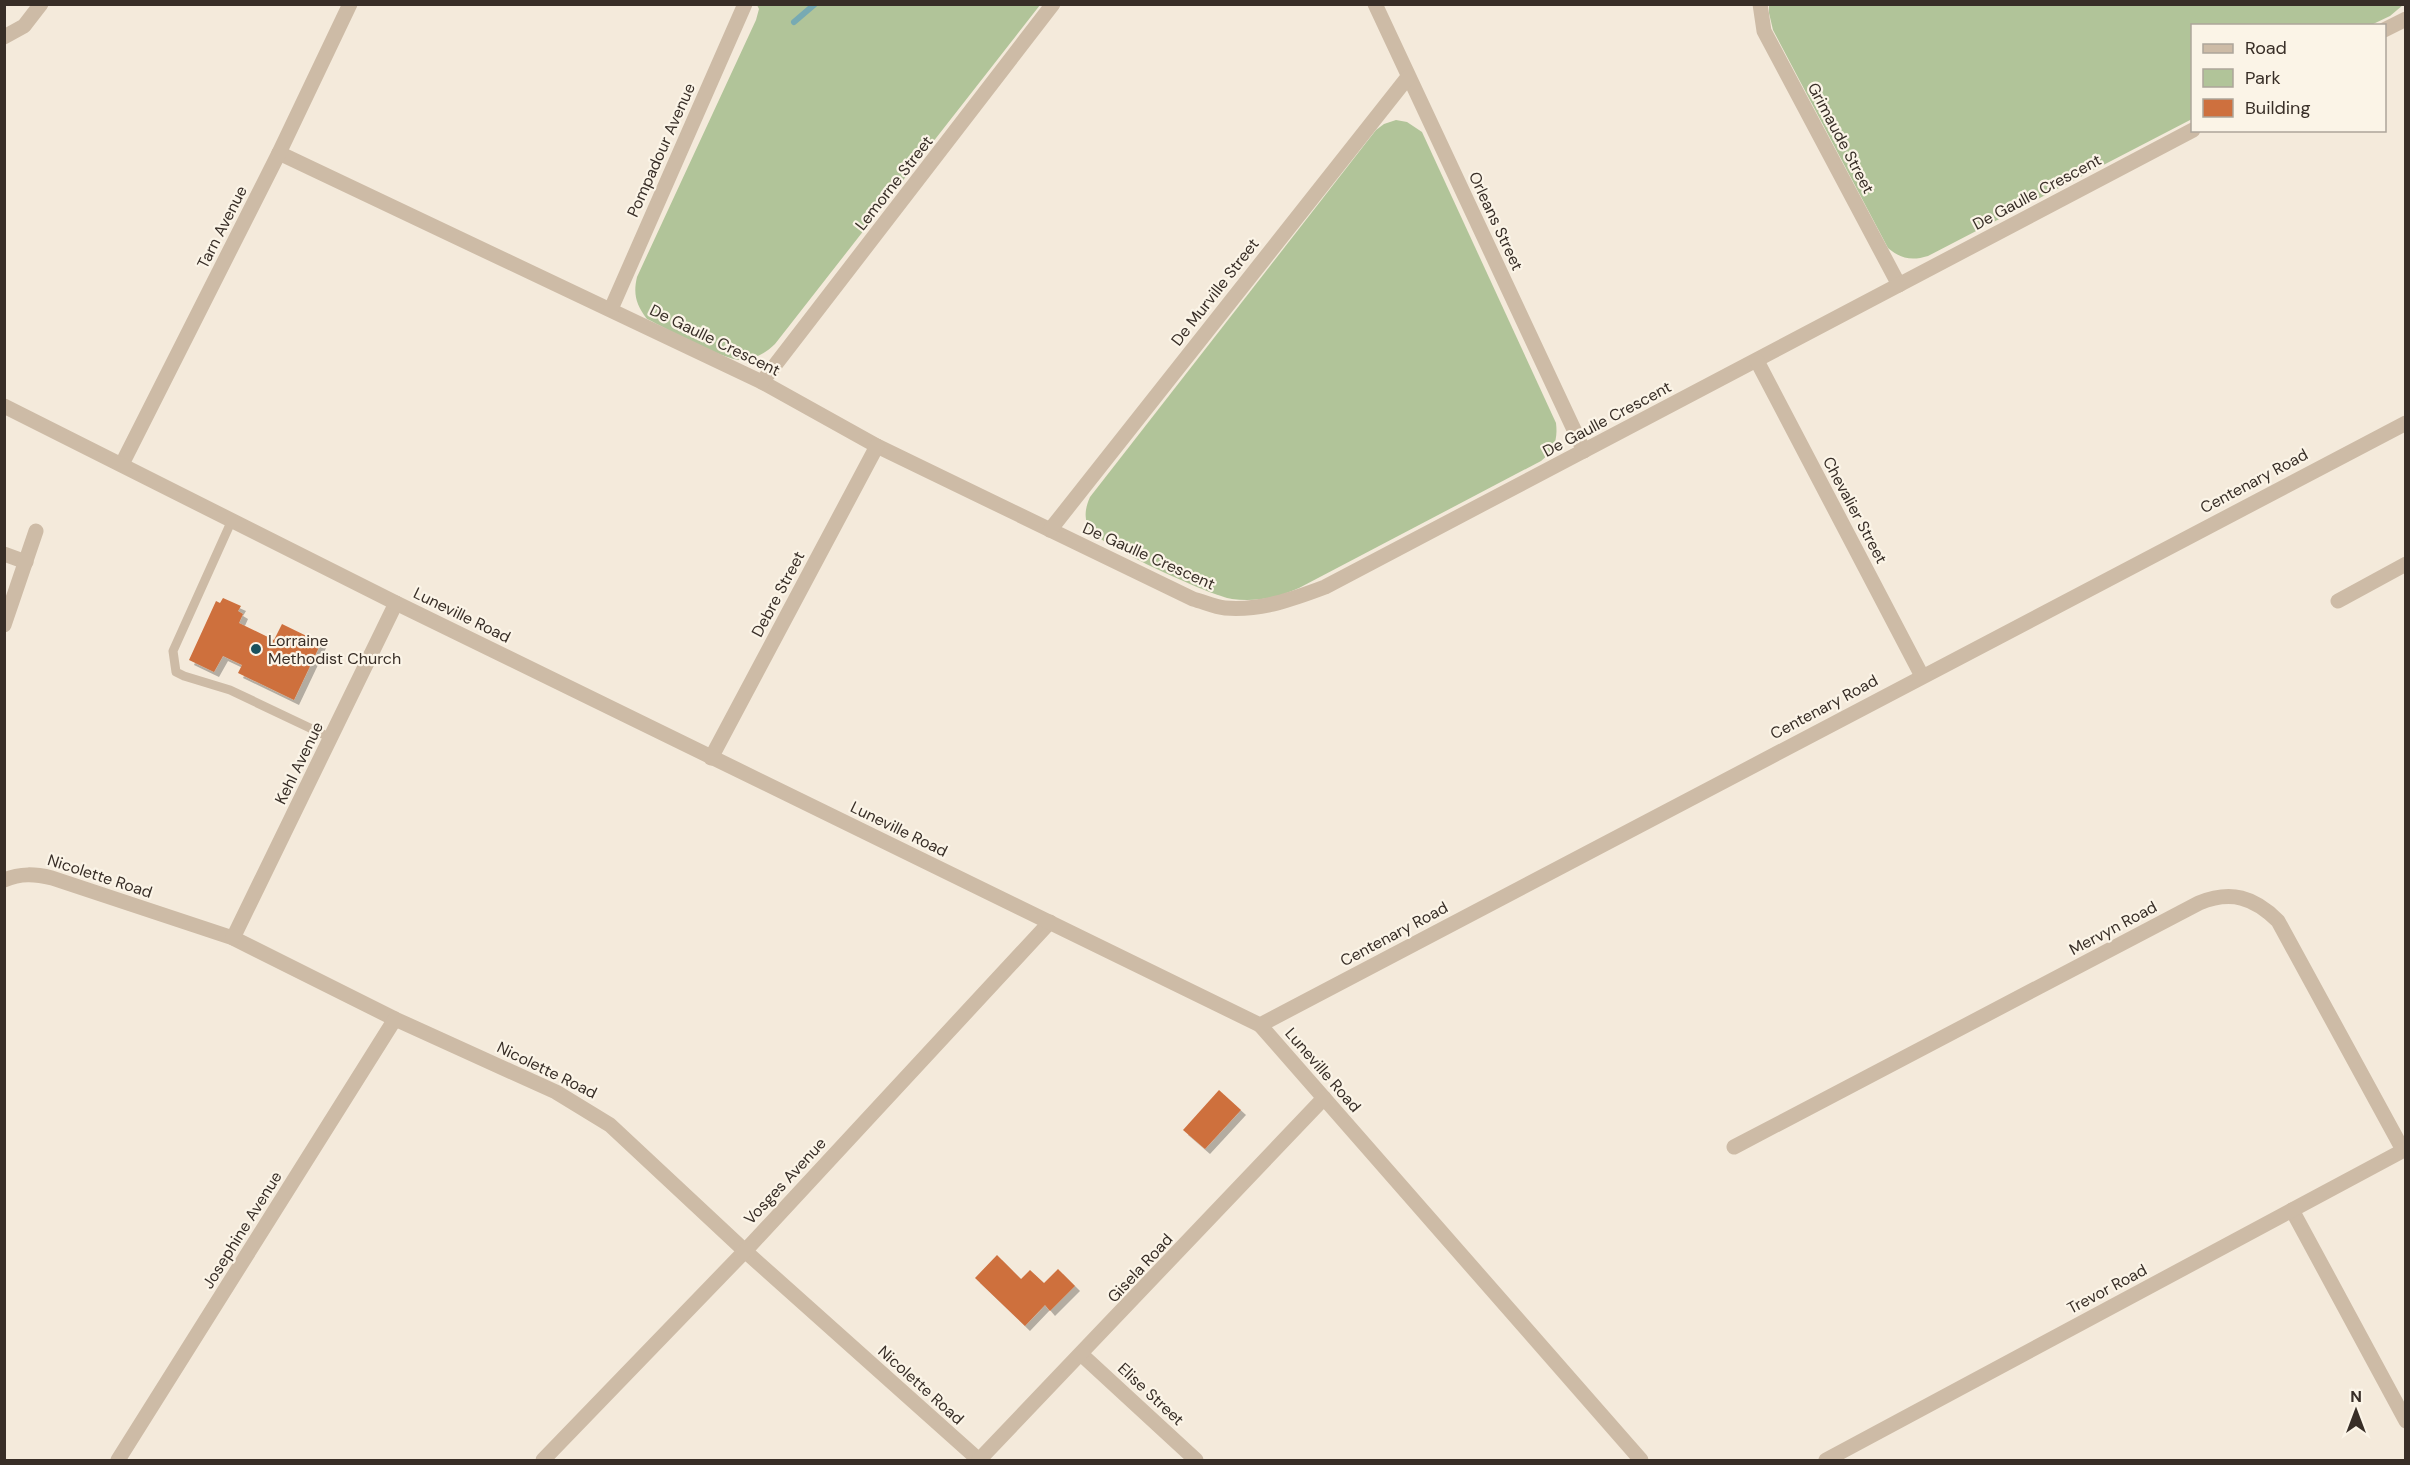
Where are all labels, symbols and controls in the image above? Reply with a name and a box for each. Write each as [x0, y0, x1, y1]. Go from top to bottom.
legend [2191, 24, 2386, 132]
text: Road [2245, 36, 2287, 60]
text: Park [2245, 66, 2281, 90]
street label: Grimaude Street [1803, 79, 1879, 197]
street label: Pompadour Avenue [622, 80, 700, 220]
text: Building [2245, 96, 2310, 120]
street label: Lemorne Street [850, 131, 938, 235]
street label: De Gaulle Crescent [1969, 149, 2105, 235]
street label: Orleans Street [1464, 168, 1528, 274]
street label: Tarn Avenue [192, 182, 252, 272]
street label: De Murville Street [1166, 234, 1264, 350]
street label: De Gaulle Crescent [646, 299, 784, 381]
street label: De Gaulle Crescent [1539, 376, 1675, 462]
street label: Centenary Road [2196, 444, 2312, 518]
street label: Chevalier Street [1818, 453, 1892, 567]
street label: De Gaulle Crescent [1080, 517, 1218, 595]
street label: Debre Street [747, 547, 809, 641]
street label: Luneville Road [410, 582, 514, 648]
place label: Lorraine Methodist Church [268, 630, 401, 669]
marker: Lorraine Methodist Church [249, 642, 263, 656]
street label: Centenary Road [1766, 670, 1882, 744]
street label: Kehl Avenue [270, 718, 328, 808]
street label: Luneville Road [847, 796, 951, 862]
street label: Nicolette Road [45, 849, 155, 903]
street label: Mervyn Road [2065, 896, 2161, 960]
street label: Centenary Road [1336, 897, 1452, 971]
street label: Luneville Road [1280, 1023, 1366, 1117]
street label: Nicolette Road [493, 1037, 601, 1103]
street label: Vosges Avenue [739, 1133, 831, 1229]
street label: Josephine Avenue [197, 1167, 287, 1293]
street label: Gisela Road [1103, 1229, 1177, 1307]
street label: Trevor Road [2063, 1259, 2151, 1319]
street label: Nicolette Road [874, 1341, 968, 1429]
street label: Elise Street [1113, 1358, 1189, 1430]
north arrow [2326, 1381, 2386, 1441]
text: N [2350, 1386, 2362, 1407]

